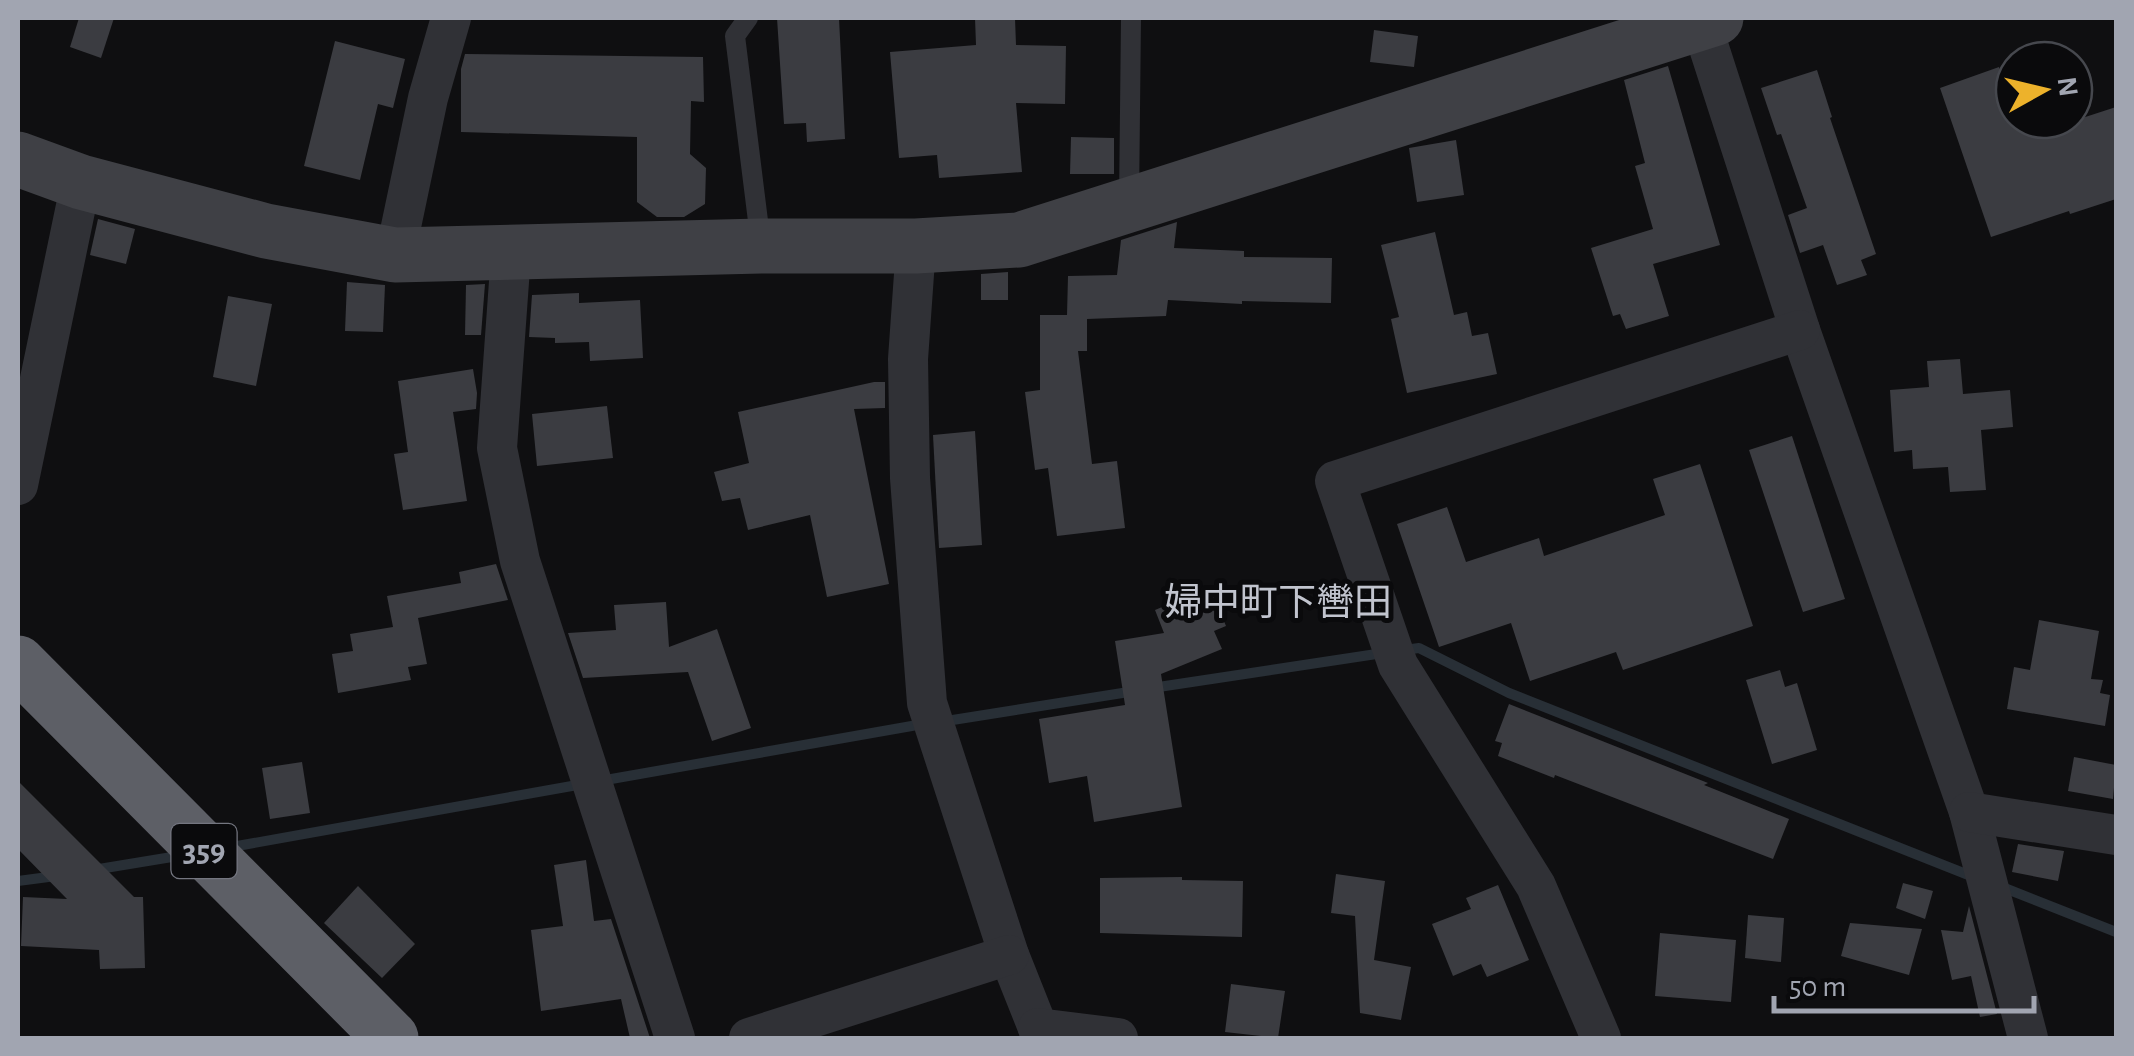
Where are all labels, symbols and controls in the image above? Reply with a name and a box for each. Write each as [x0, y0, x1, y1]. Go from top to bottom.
north arrow [1994, 40, 2094, 140]
text: N [2052, 75, 2082, 98]
district label: 婦中町下轡田 [1164, 582, 1392, 623]
road number: 359 [172, 824, 236, 878]
scale bar [1774, 951, 2034, 1013]
text: 50 m [1789, 972, 1846, 1002]

